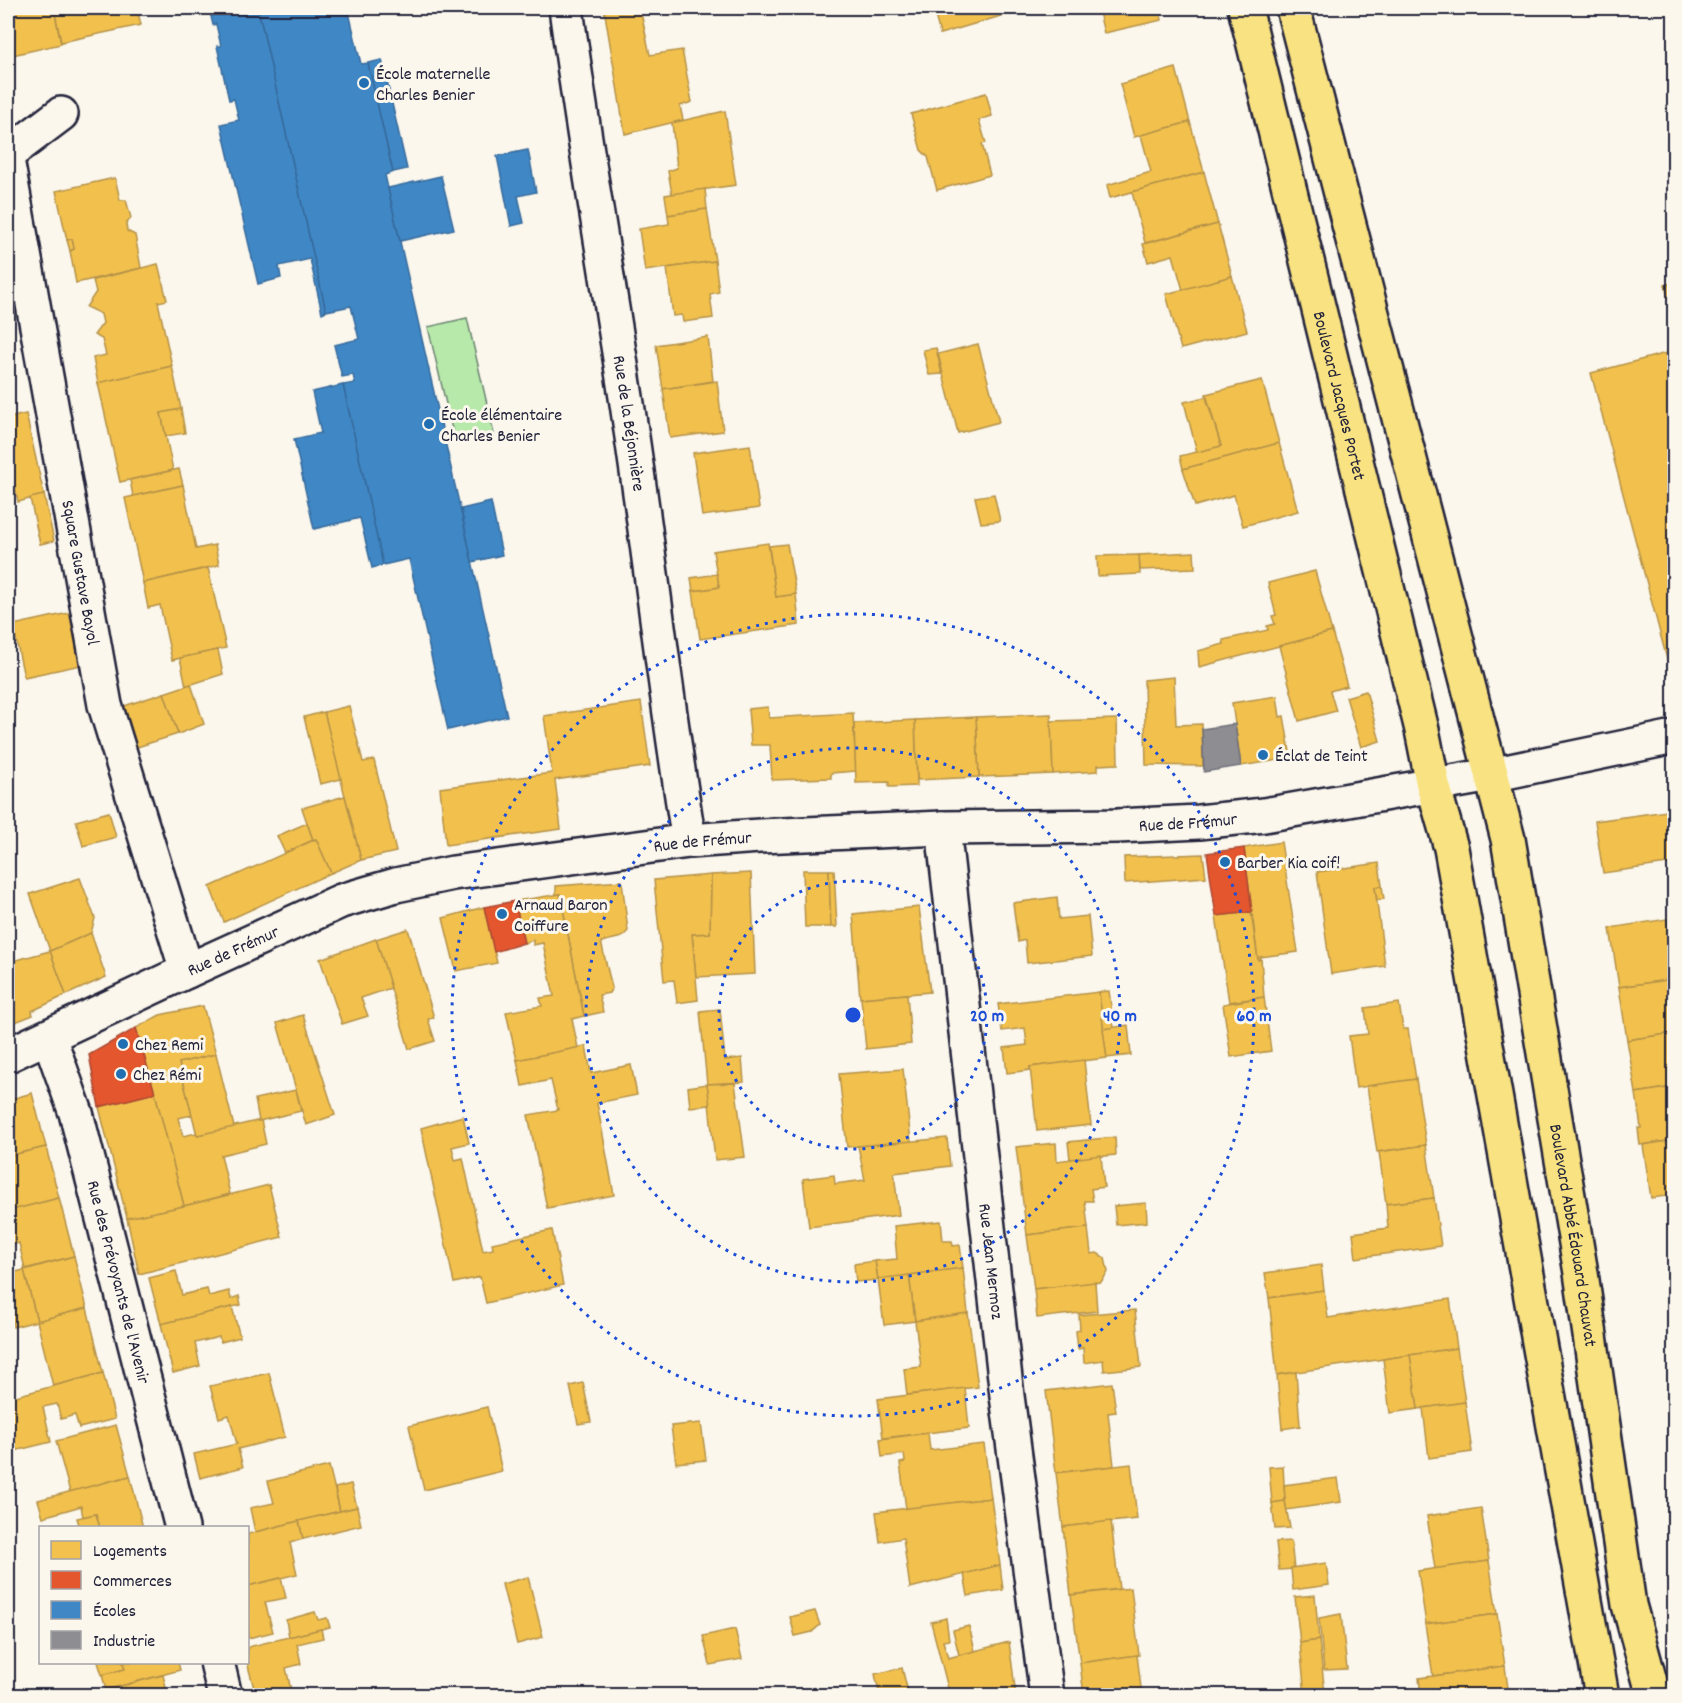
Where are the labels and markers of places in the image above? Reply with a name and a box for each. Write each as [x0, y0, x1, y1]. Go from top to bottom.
place label: École maternelle Charles Benier [376, 63, 491, 109]
marker: École maternelle Charles Benier [357, 76, 371, 90]
place label: École élémentaire Charles Benier [441, 404, 562, 450]
marker: École élémentaire Charles Benier [422, 417, 436, 431]
place label: Éclat de Teint [1275, 745, 1368, 770]
marker: Éclat de Teint [1256, 748, 1270, 762]
place label: Barber Kia coif! [1237, 852, 1340, 877]
marker: Barber Kia coif! [1218, 855, 1232, 869]
place label: Arnaud Baron Coiffure [514, 894, 608, 940]
marker: Arnaud Baron Coiffure [495, 907, 509, 921]
centre of rings [843, 1005, 863, 1025]
place label: Chez Remi [135, 1034, 203, 1059]
marker: Chez Remi [116, 1037, 130, 1051]
place label: Chez Rémi [133, 1064, 201, 1089]
marker: Chez Rémi [114, 1067, 128, 1081]

